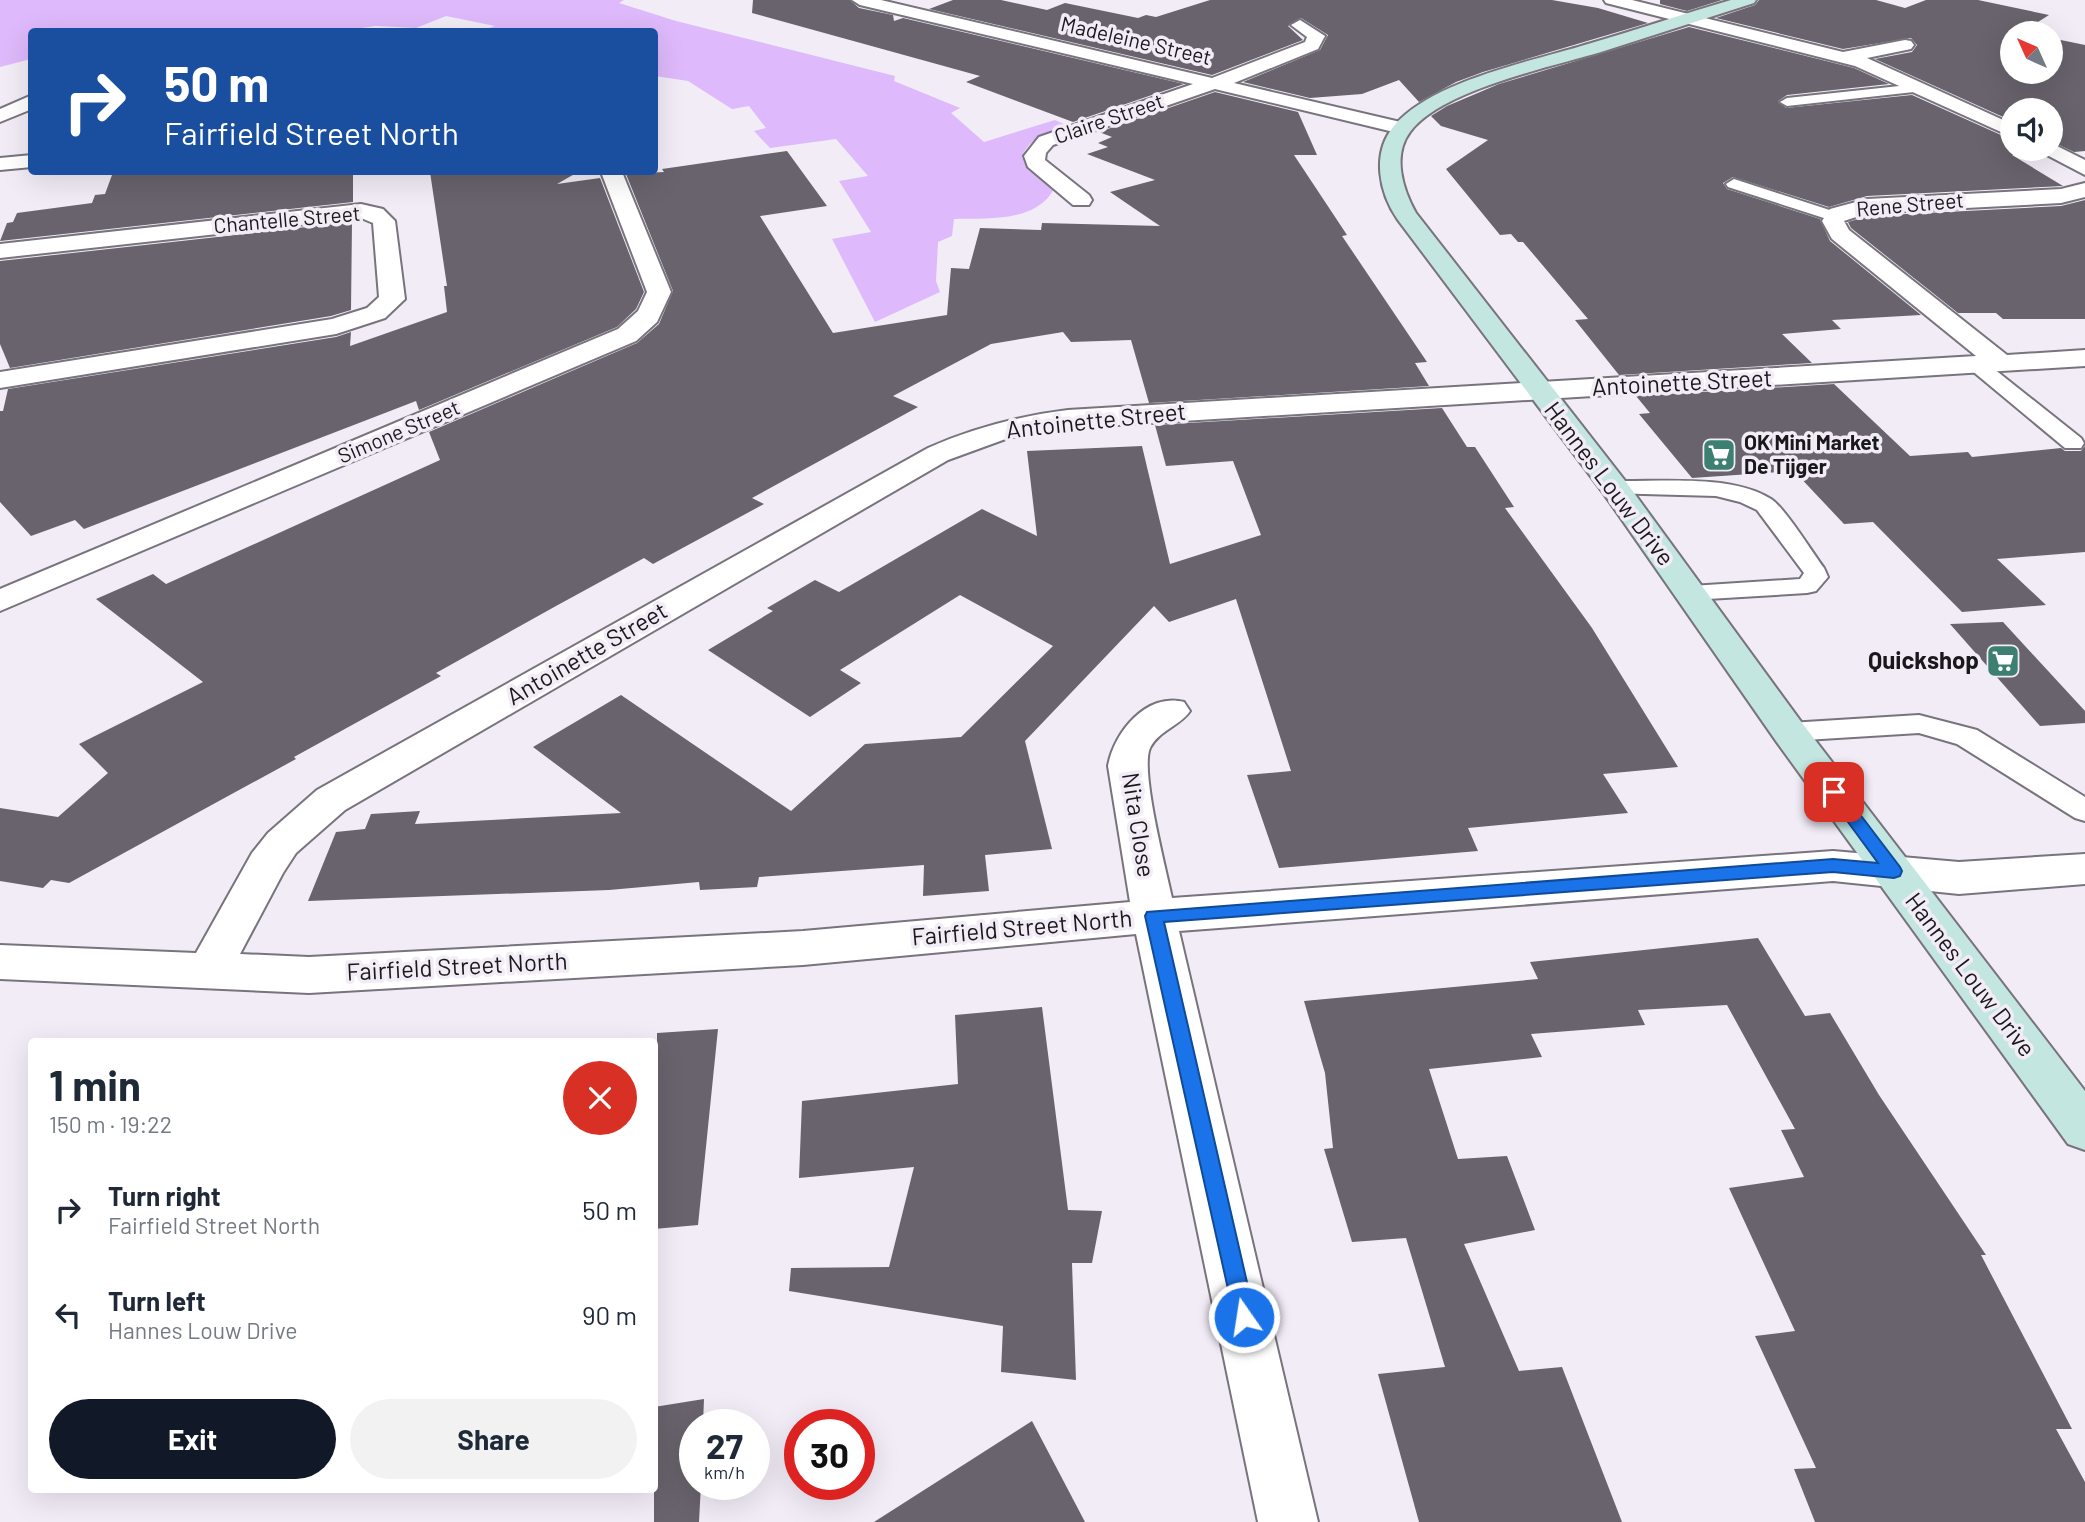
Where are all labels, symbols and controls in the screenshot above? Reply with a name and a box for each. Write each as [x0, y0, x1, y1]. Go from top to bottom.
street label: Madeleine Street [1059, 10, 1214, 69]
north arrow [2000, 21, 2063, 84]
map controls [2000, 21, 2063, 161]
text: 50 m [164, 53, 269, 112]
icon: right [49, 56, 140, 147]
street label: Claire Street [1051, 87, 1166, 148]
button: sound [2000, 98, 2063, 161]
text: Fairfield Street North [164, 113, 459, 151]
street label: Rene Street [1855, 186, 1965, 221]
street label: Chantelle Street [213, 200, 361, 237]
street label: Antoinette Street [1591, 362, 1773, 401]
street label: Simone Street [334, 394, 463, 468]
street label: Hannes Louw Drive [1539, 395, 1681, 571]
street label: Antoinette Street [1004, 396, 1187, 443]
place label: OK Mini Market De Tijger [1744, 429, 1879, 478]
supermarket icon: OK Mini Market De Tijger [1700, 436, 1738, 474]
street label: Antoinette Street [501, 595, 672, 710]
supermarket icon: Quickshop [1984, 642, 2022, 680]
place label: Quickshop [1868, 645, 1979, 674]
pin [1804, 762, 1864, 822]
street label: Nita Close [1117, 770, 1162, 879]
icon: arrive [1815, 773, 1853, 811]
street label: Hannes Louw Drive [1900, 886, 2042, 1062]
street label: Fairfield Street North [910, 902, 1133, 951]
street label: Fairfield Street North [346, 945, 568, 986]
text: 1 min [49, 1059, 141, 1109]
button: close [563, 1061, 637, 1135]
text: 150 m · 19:22 [49, 1110, 172, 1138]
text: Turn right [108, 1180, 221, 1211]
icon: right [49, 1191, 87, 1229]
text: 50 m [582, 1194, 637, 1225]
text: Fairfield Street North [108, 1211, 320, 1239]
position arrow [1207, 1280, 1281, 1354]
text: Turn left [108, 1285, 206, 1316]
icon: left [49, 1296, 87, 1334]
text: 90 m [582, 1299, 637, 1330]
text: Hannes Louw Drive [108, 1316, 298, 1344]
button: Exit [49, 1399, 336, 1479]
button: Share [350, 1399, 637, 1479]
speed limit sign: 30 [784, 1409, 875, 1500]
text: 27 [706, 1424, 743, 1466]
text: km/h [704, 1461, 745, 1483]

